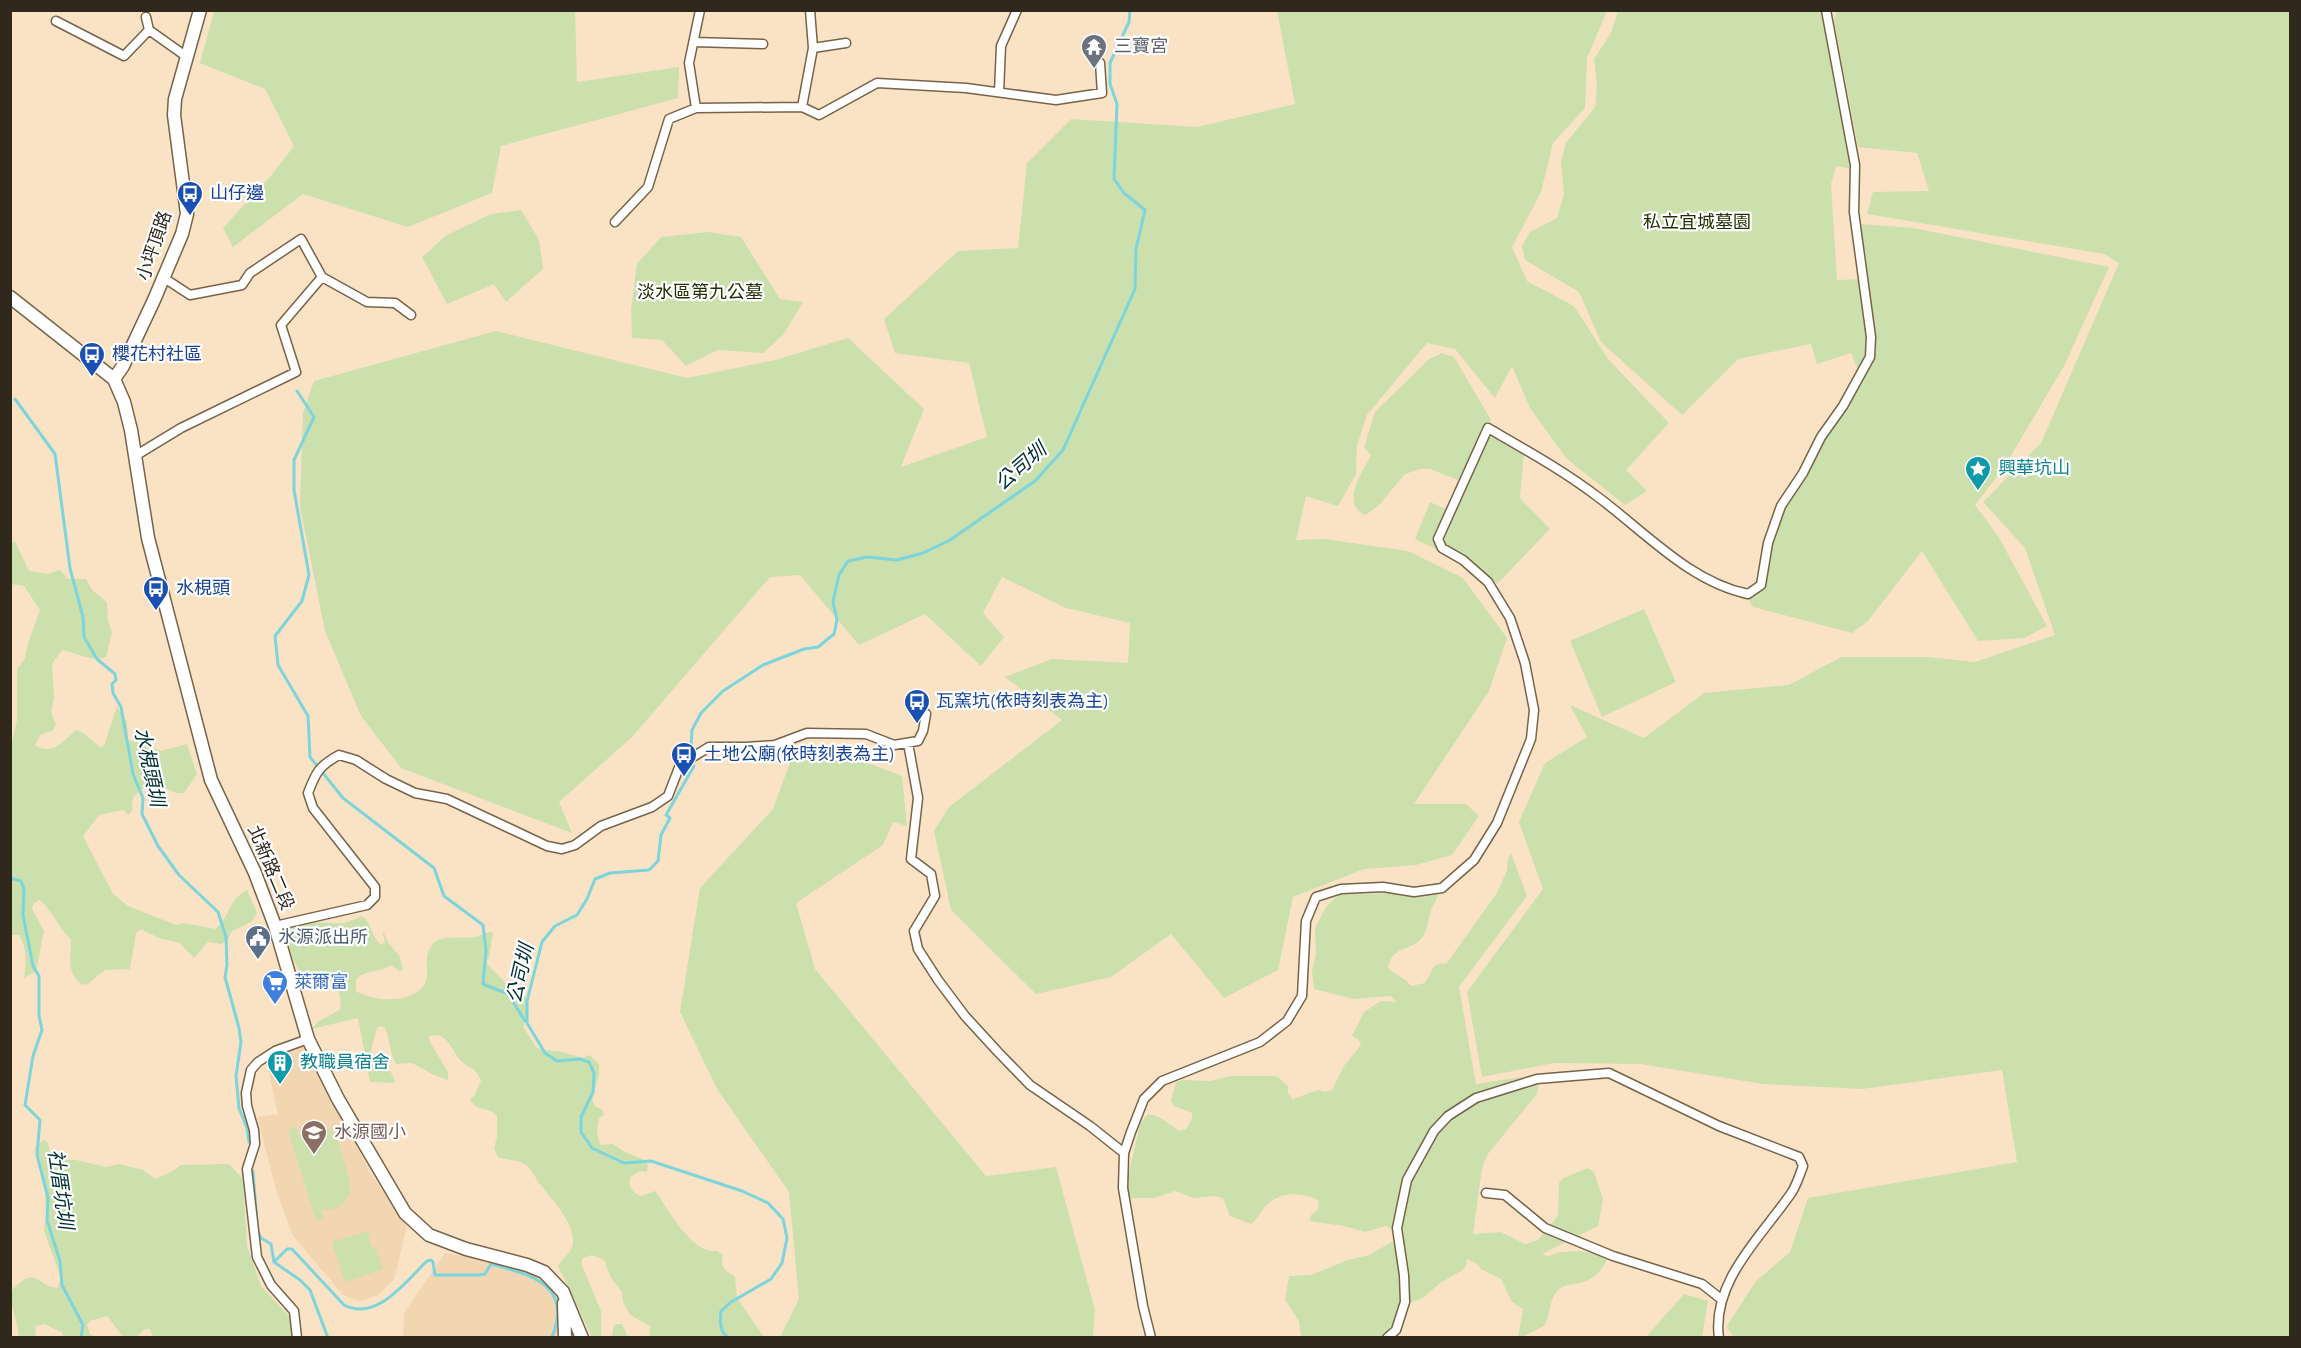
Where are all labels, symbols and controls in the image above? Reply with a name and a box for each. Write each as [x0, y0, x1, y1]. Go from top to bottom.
temple icon: 三寶宮 [1079, 32, 1109, 70]
place label: 三寶宮 [1114, 36, 1168, 56]
bus stop icon: 山仔邊 [175, 179, 205, 217]
place label: 山仔邊 [210, 183, 264, 203]
street label: 小坪頂路 [133, 208, 175, 283]
park label: 私立宜城墓園 [1643, 212, 1751, 232]
park label: 淡水區第九公墓 [637, 282, 763, 302]
bus stop icon: 櫻花村社區 [77, 340, 107, 378]
place label: 櫻花村社區 [112, 344, 202, 364]
water label: 公司圳 [991, 437, 1052, 494]
place icon: 興華坑山 [1963, 454, 1993, 492]
place label: 興華坑山 [1998, 458, 2070, 478]
bus stop icon: 水梘頭 [141, 574, 171, 612]
place label: 水梘頭 [176, 578, 230, 598]
bus stop icon: 瓦窯坑(依時刻表為主) [902, 687, 932, 725]
place label: 瓦窯坑(依時刻表為主) [936, 691, 1109, 711]
water label: 水梘頭圳 [131, 726, 169, 811]
bus stop icon: 土地公廟(依時刻表為主) [669, 740, 699, 778]
place label: 土地公廟(依時刻表為主) [704, 744, 895, 764]
street label: 北新路二段 [244, 822, 298, 913]
public building icon: 水源派出所 [243, 923, 273, 961]
place label: 水源派出所 [278, 927, 368, 947]
water label: 公司圳 [504, 939, 538, 1005]
supermarket icon: 萊爾富 [260, 968, 290, 1006]
place label: 萊爾富 [294, 972, 348, 992]
building icon: 教職員宿舍 [265, 1048, 295, 1086]
place label: 教職員宿舍 [300, 1052, 390, 1072]
school or university icon: 水源國小 [299, 1118, 329, 1156]
place label: 水源國小 [334, 1122, 406, 1142]
water label: 社厝坑圳 [45, 1148, 77, 1233]

